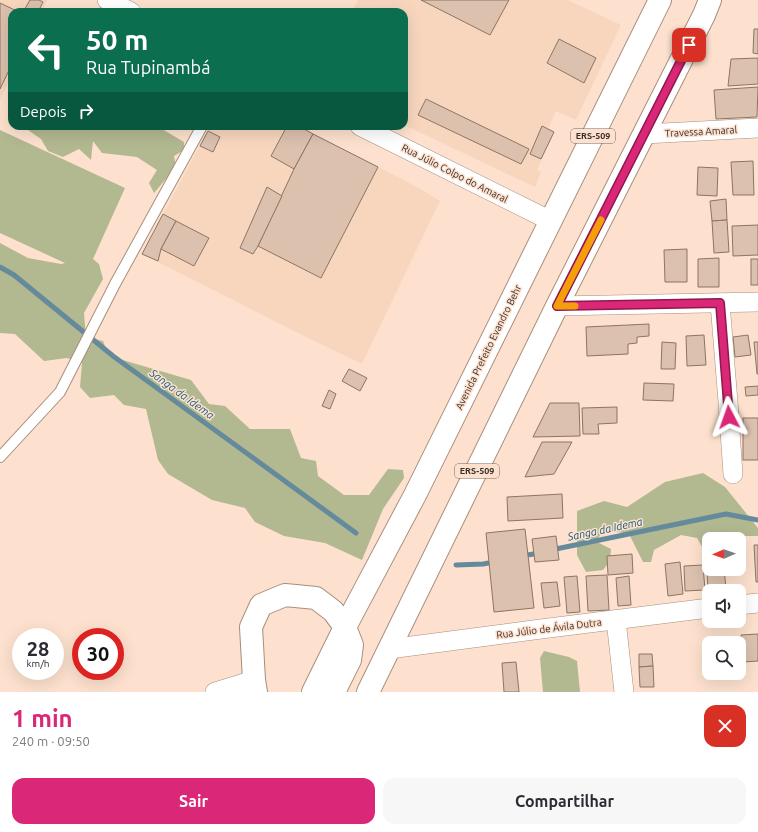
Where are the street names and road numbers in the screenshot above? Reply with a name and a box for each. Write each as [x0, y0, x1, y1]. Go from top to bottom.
street label: Travessa Amaral [665, 124, 738, 139]
road number: ERS-509 [571, 129, 615, 143]
street label: Rua Júlio Colpo do Amaral [400, 142, 510, 205]
street label: Avenida Prefeito Evandro Behr [453, 283, 524, 411]
road number: ERS-509 [455, 464, 499, 478]
street label: Rua Júlio de Ávila Dutra [496, 616, 602, 640]

